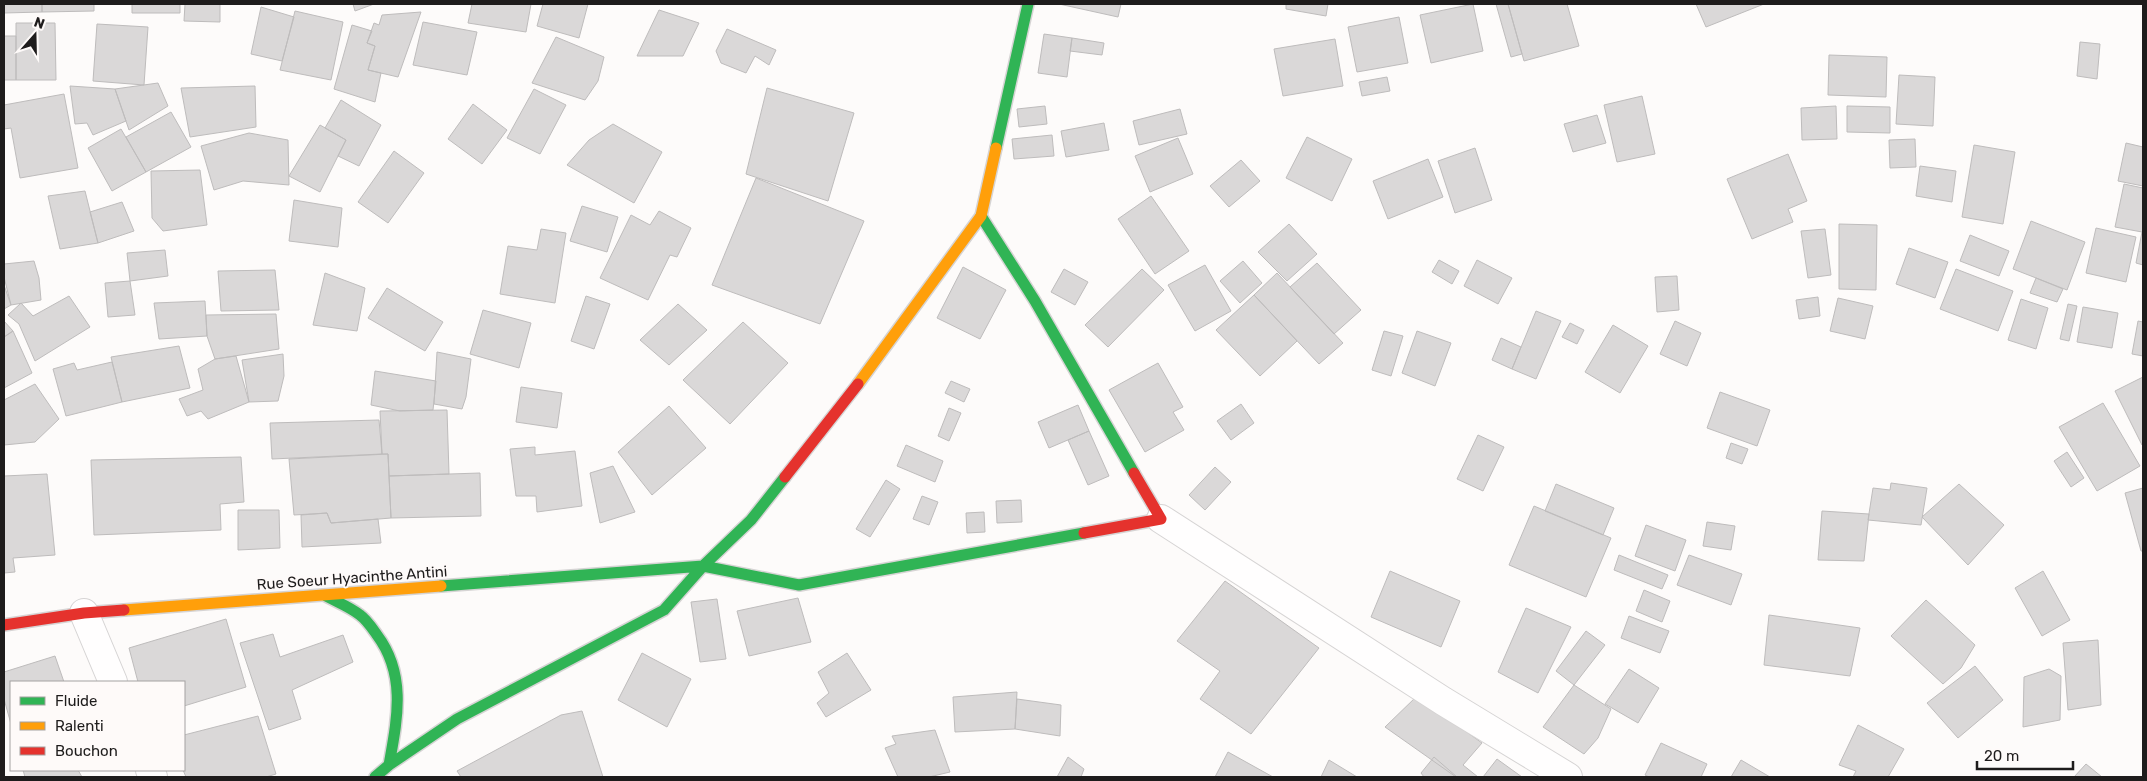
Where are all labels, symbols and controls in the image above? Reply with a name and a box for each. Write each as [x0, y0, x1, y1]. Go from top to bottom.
north arrow [10, 10, 60, 60]
text: N [32, 14, 47, 33]
street label: Rue Soeur Hyacinthe Antini [256, 562, 448, 594]
legend [10, 681, 185, 771]
text: Fluide [55, 692, 97, 710]
text: Ralenti [55, 717, 104, 735]
scale bar [1977, 738, 2073, 770]
text: Bouchon [55, 742, 118, 760]
text: 20 m [1984, 747, 2019, 765]

